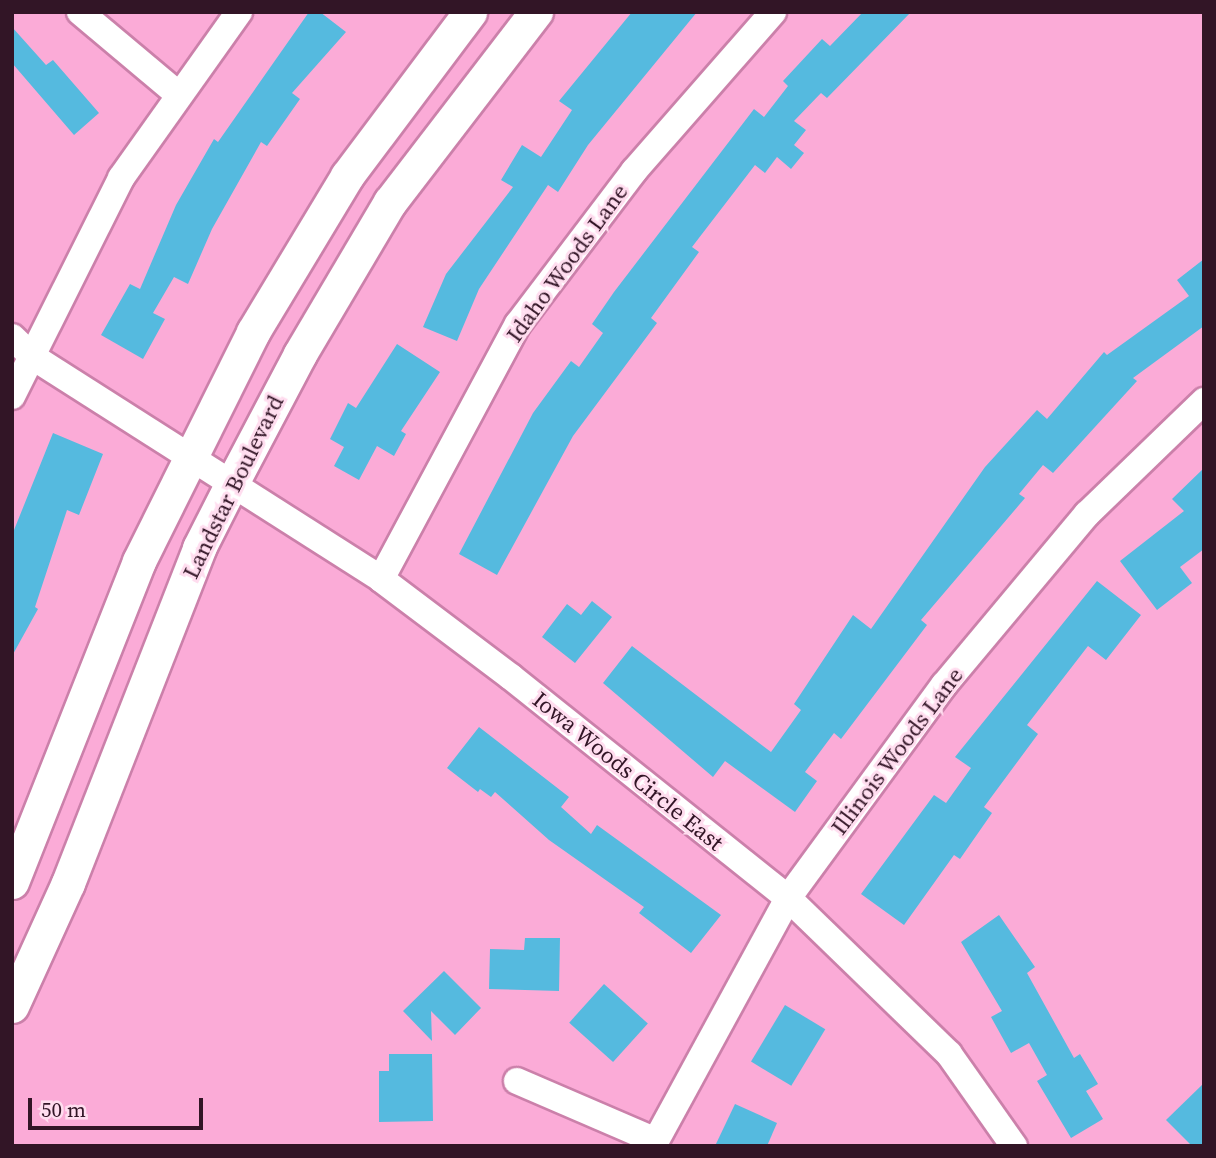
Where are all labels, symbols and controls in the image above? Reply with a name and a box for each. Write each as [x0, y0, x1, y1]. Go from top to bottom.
street label: Idaho Woods Lane [500, 178, 634, 348]
street label: Landstar Boulevard [177, 391, 289, 583]
street label: Illinois Woods Lane [825, 662, 969, 840]
street label: Iowa Woods Circle East [527, 685, 729, 857]
scale bar [32, 1084, 206, 1128]
text: 50 m [41, 1095, 86, 1124]

